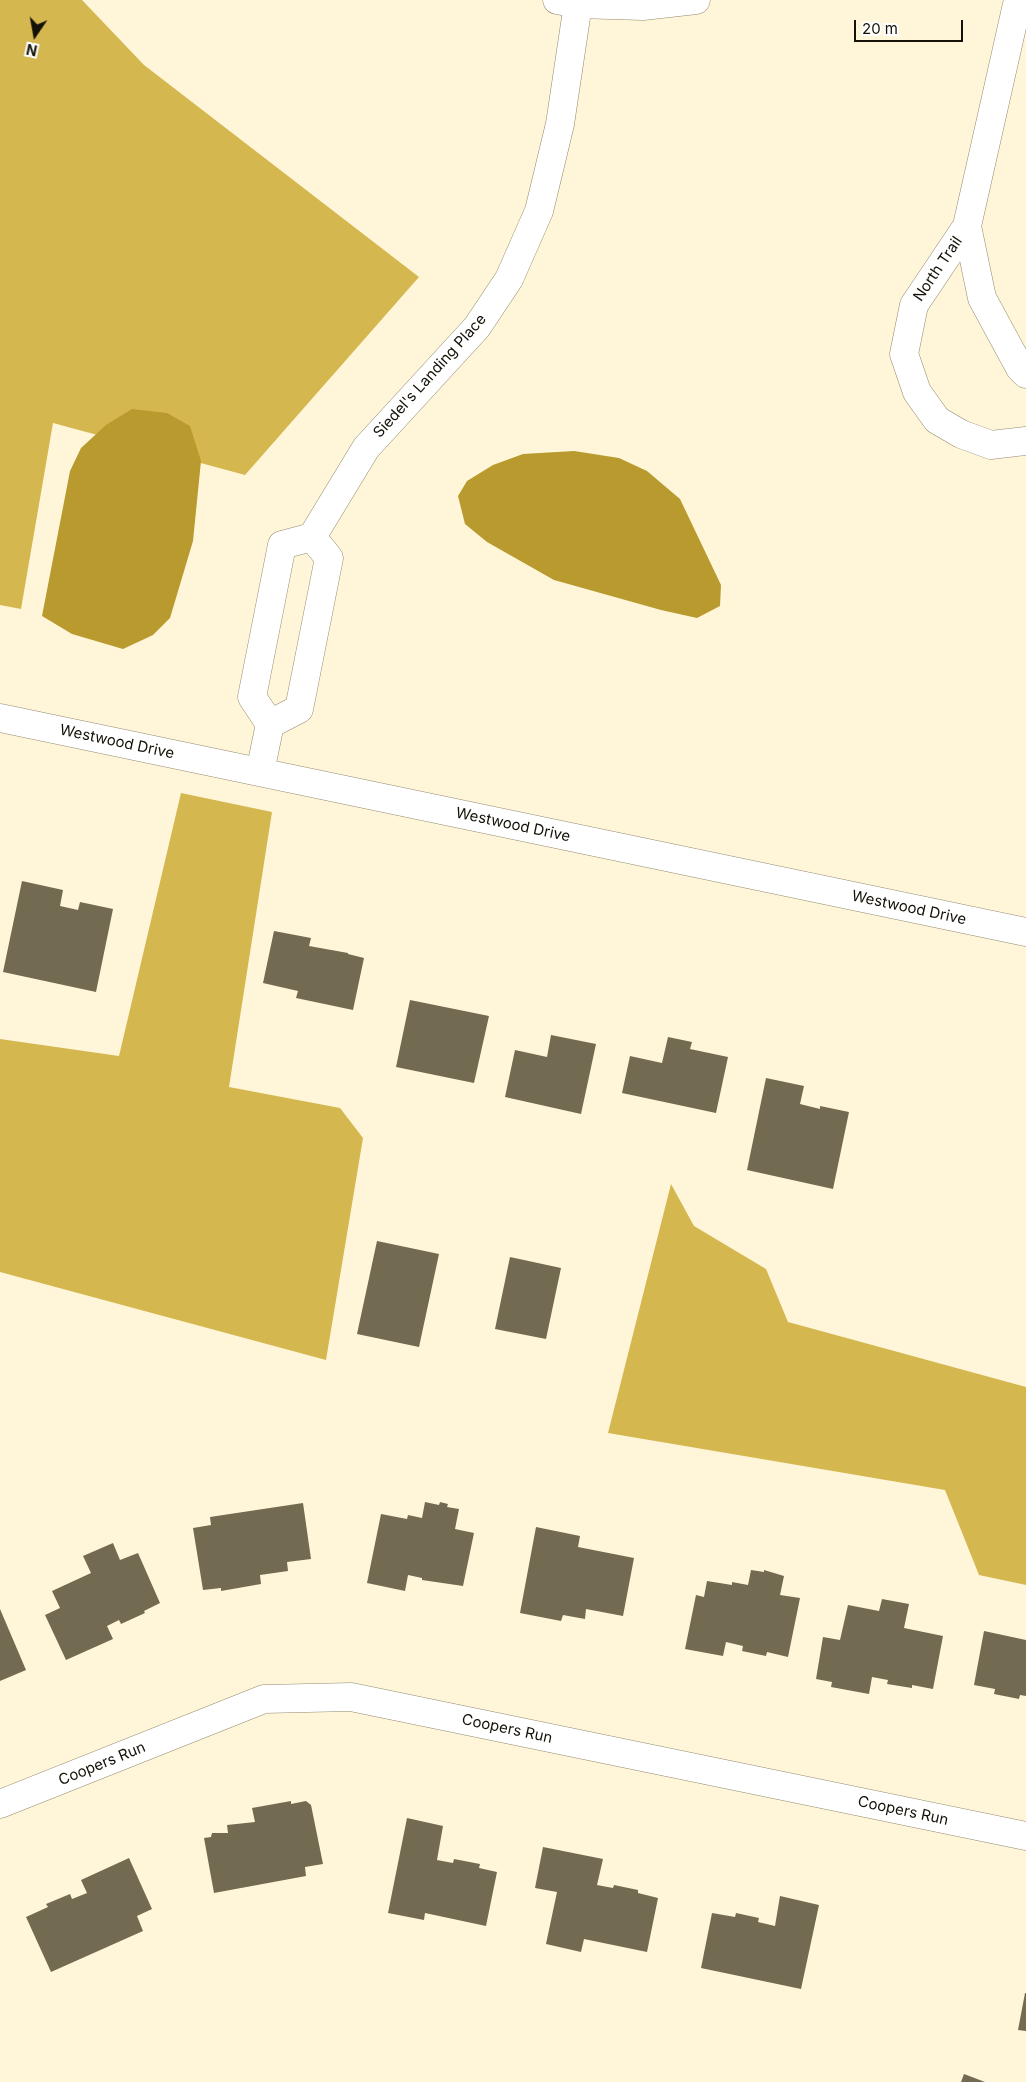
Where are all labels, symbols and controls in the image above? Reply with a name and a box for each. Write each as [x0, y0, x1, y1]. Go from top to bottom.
north arrow [10, 10, 60, 60]
scale bar [856, 10, 965, 42]
text: 20 m [862, 19, 898, 38]
text: N [25, 41, 39, 60]
street label: North Trail [910, 233, 966, 305]
street label: Siedel's Landing Place [370, 311, 490, 441]
street label: Westwood Drive [58, 721, 176, 763]
street label: Westwood Drive [454, 804, 572, 846]
street label: Westwood Drive [850, 887, 968, 929]
street label: Coopers Run [460, 1711, 554, 1747]
street label: Coopers Run [56, 1738, 148, 1790]
street label: Coopers Run [856, 1793, 950, 1829]

